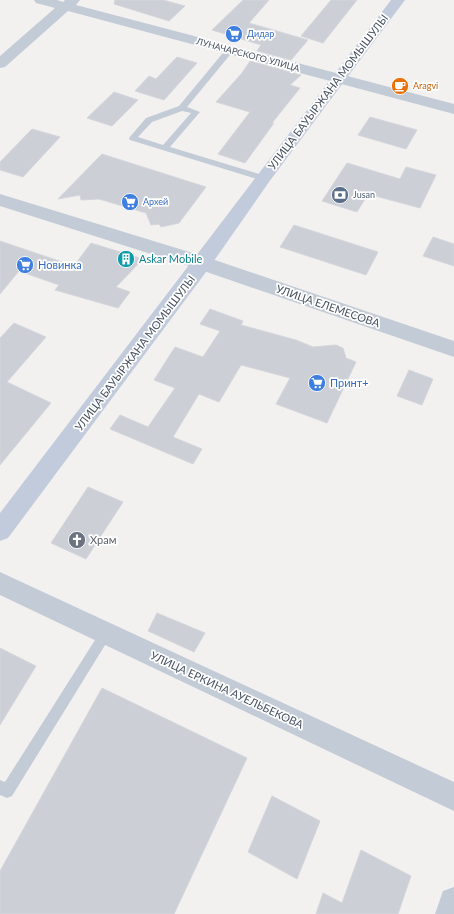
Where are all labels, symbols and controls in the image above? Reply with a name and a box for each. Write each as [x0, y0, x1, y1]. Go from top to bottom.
street label: УЛИЦА БАУЫРЖАНА МОМЫШУЛЫ [265, 12, 390, 172]
supermarket icon: Дидар [224, 24, 244, 44]
place label: Дидар [247, 28, 274, 39]
street label: ЛУНАЧАРСКОГО УЛИЦА [194, 35, 302, 74]
cafe icon: Aragvi [390, 76, 410, 96]
place label: Aragvi [413, 80, 438, 91]
bank icon: Jusan [330, 185, 350, 205]
place label: Jusan [353, 189, 375, 200]
supermarket icon: Архей [120, 192, 140, 212]
place label: Архей [143, 196, 168, 207]
building icon: Askar Mobile [116, 249, 136, 269]
place label: Askar Mobile [139, 252, 203, 265]
supermarket icon: Новинка [15, 255, 35, 275]
place label: Новинка [38, 258, 82, 271]
street label: УЛИЦА БАУЫРЖАНА МОМЫШУЛЫ [72, 273, 197, 433]
street label: УЛИЦА ЕЛЕМЕСОВА [275, 282, 382, 330]
supermarket icon: Принт+ [307, 373, 327, 393]
place label: Принт+ [330, 376, 369, 389]
church icon: Храм [67, 530, 87, 550]
place label: Храм [90, 533, 116, 546]
street label: УЛИЦА ЕРКИНА АУЕЛЬБЕКОВА [149, 648, 306, 731]

